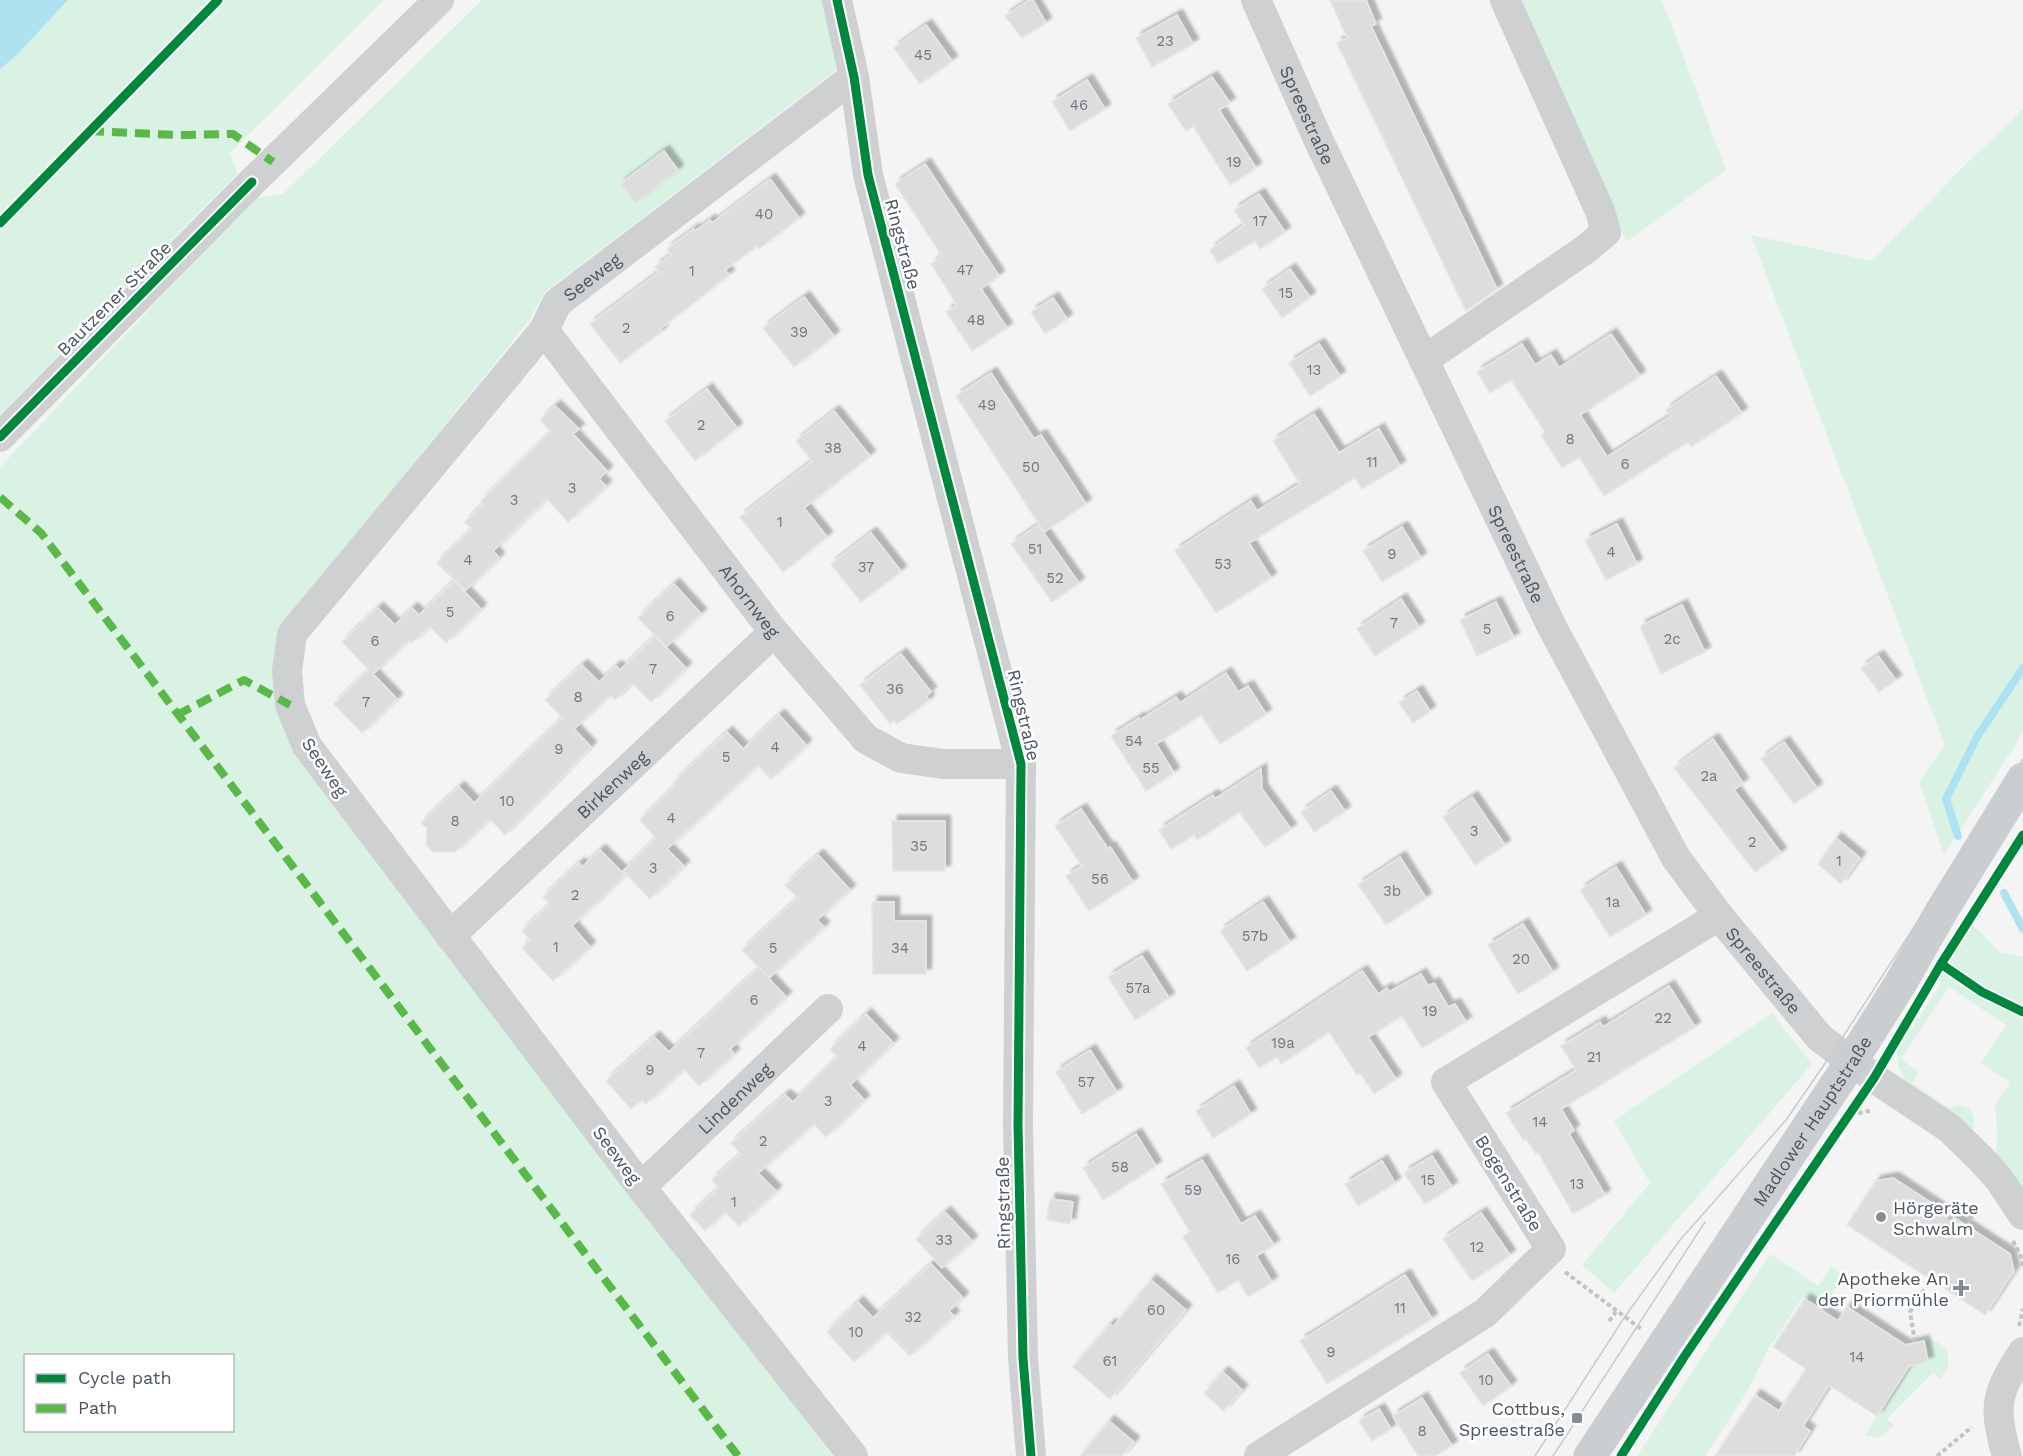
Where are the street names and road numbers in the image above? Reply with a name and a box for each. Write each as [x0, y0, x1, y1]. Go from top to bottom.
street label: Spreestraße [1276, 62, 1339, 168]
street label: Ringstraße [881, 196, 925, 292]
street label: Bautzener Straße [53, 237, 175, 359]
street label: Seeweg [559, 248, 625, 305]
street label: Spreestraße [1484, 501, 1549, 606]
street label: Ahornweg [715, 560, 785, 642]
street label: Ringstraße [1003, 667, 1045, 763]
street label: Seeweg [298, 733, 353, 801]
street label: Birkenweg [572, 745, 652, 823]
street label: Spreestraße [1722, 922, 1806, 1018]
street label: Madlower Hauptstraße [1748, 1032, 1876, 1210]
street label: Lindenweg [693, 1058, 776, 1138]
street label: Seeweg [589, 1122, 646, 1188]
street label: Bogenstraße [1471, 1131, 1547, 1235]
street label: Ringstraße [992, 1156, 1014, 1250]

